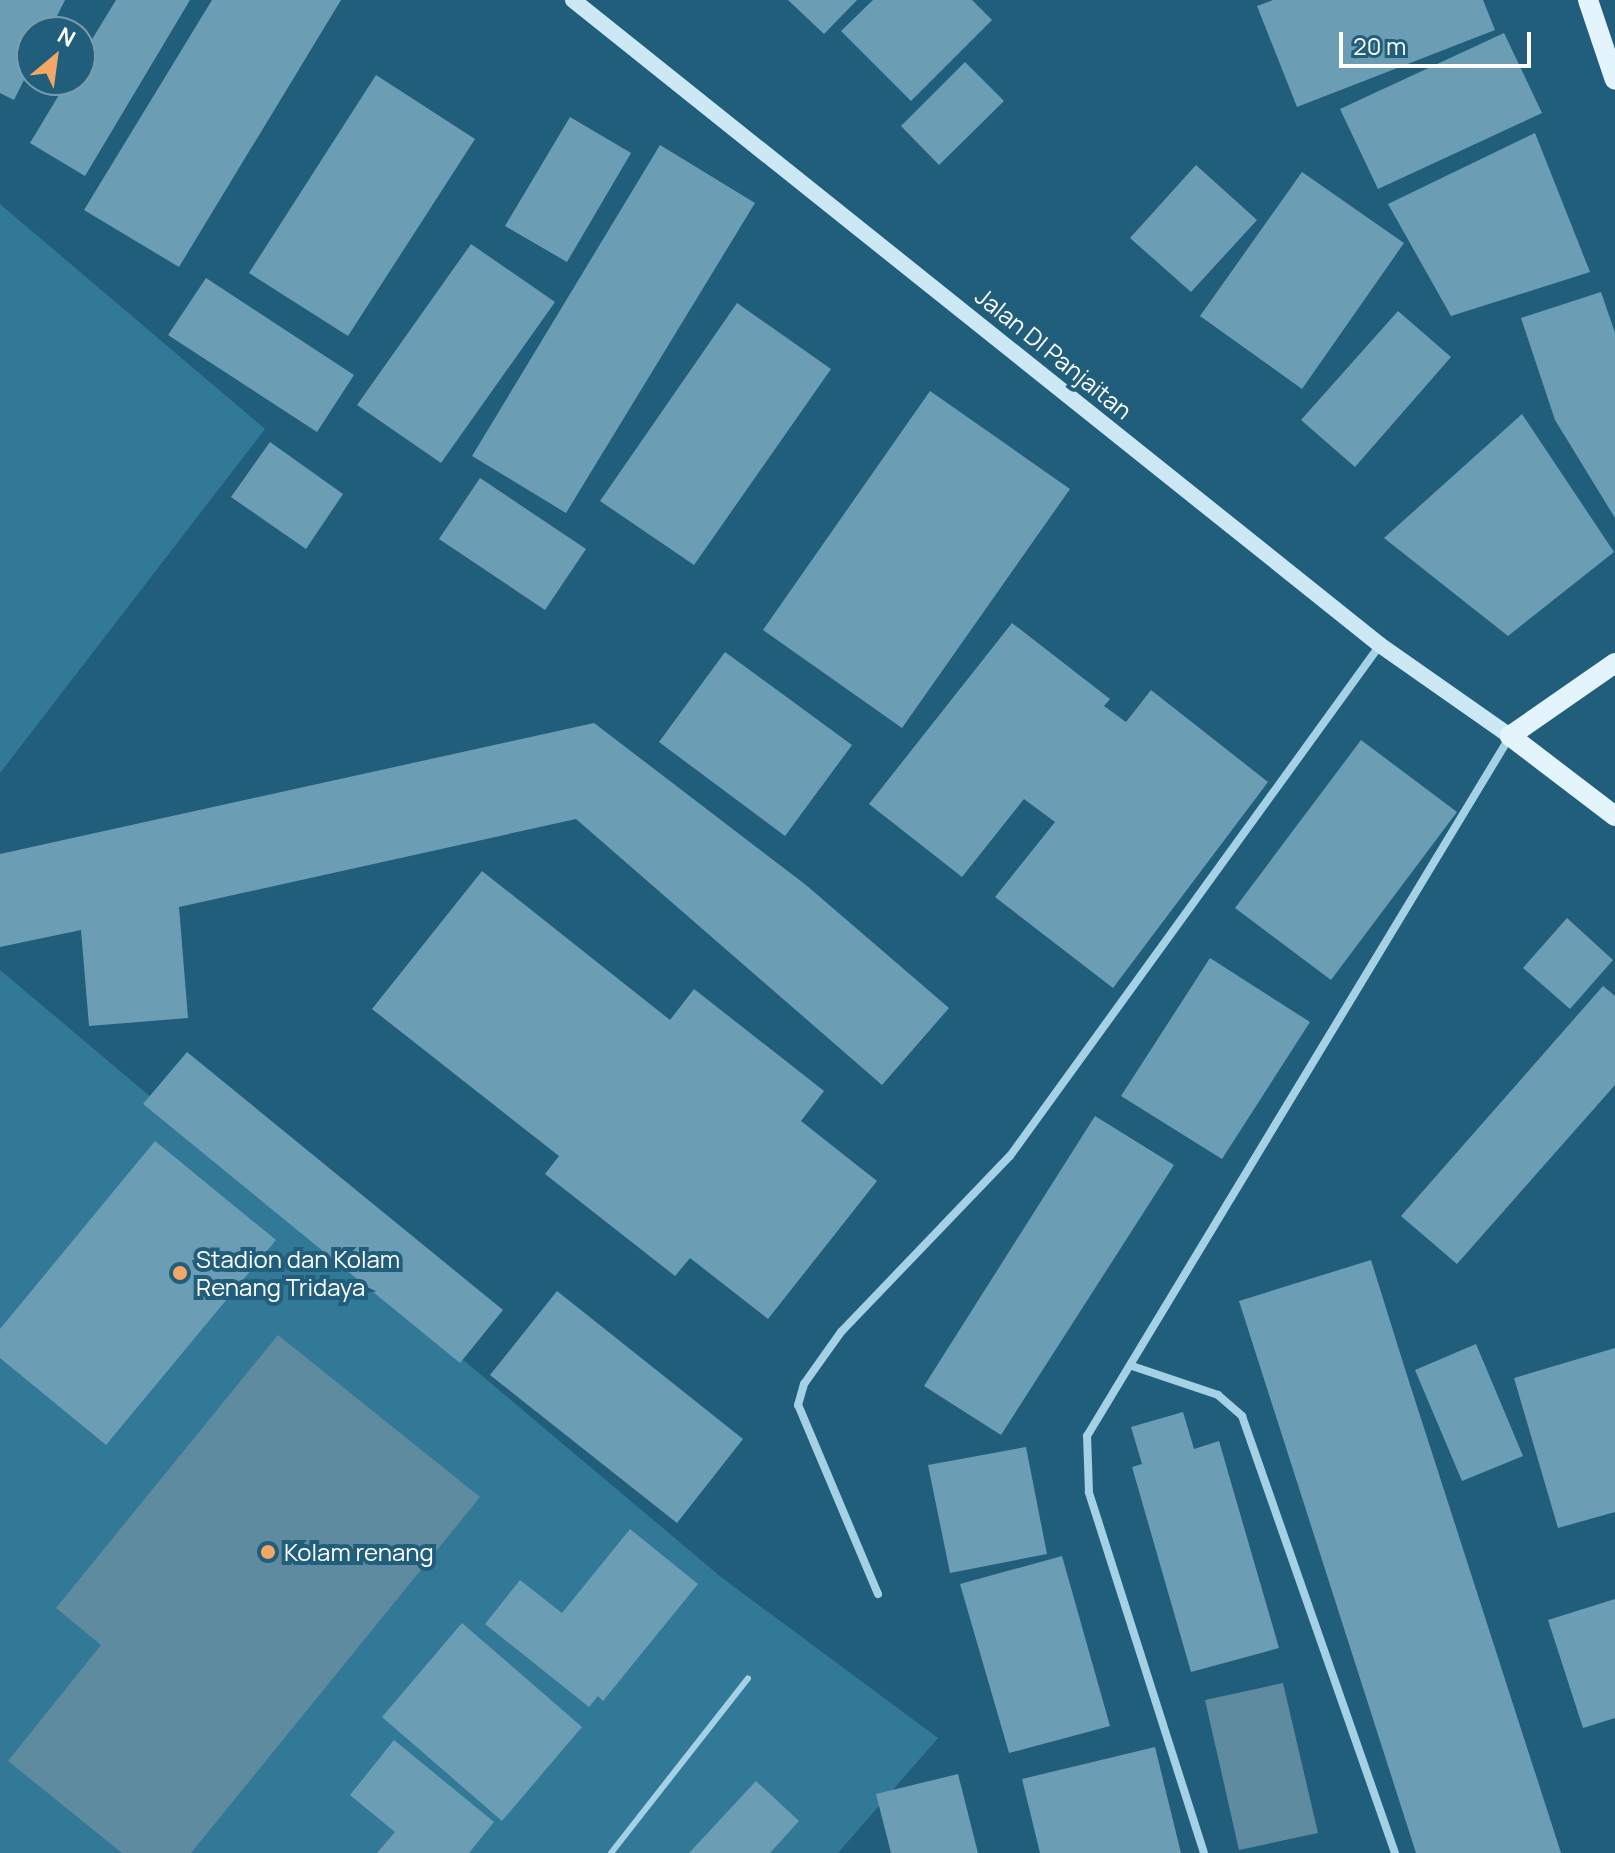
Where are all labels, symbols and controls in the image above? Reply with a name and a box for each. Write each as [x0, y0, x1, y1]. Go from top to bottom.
north arrow [16, 16, 96, 96]
scale bar [1343, 16, 1535, 66]
text: N [52, 20, 81, 54]
text: 20 m [1353, 29, 1406, 62]
street label: Jalan DI Panjaitan [970, 281, 1138, 425]
place label: Stadion dan Kolam Renang Tridaya [196, 1245, 400, 1301]
marker: Stadion dan Kolam Renang Tridaya [171, 1264, 189, 1282]
place label: Kolam renang [284, 1538, 434, 1566]
marker: Kolam renang [259, 1543, 277, 1561]

